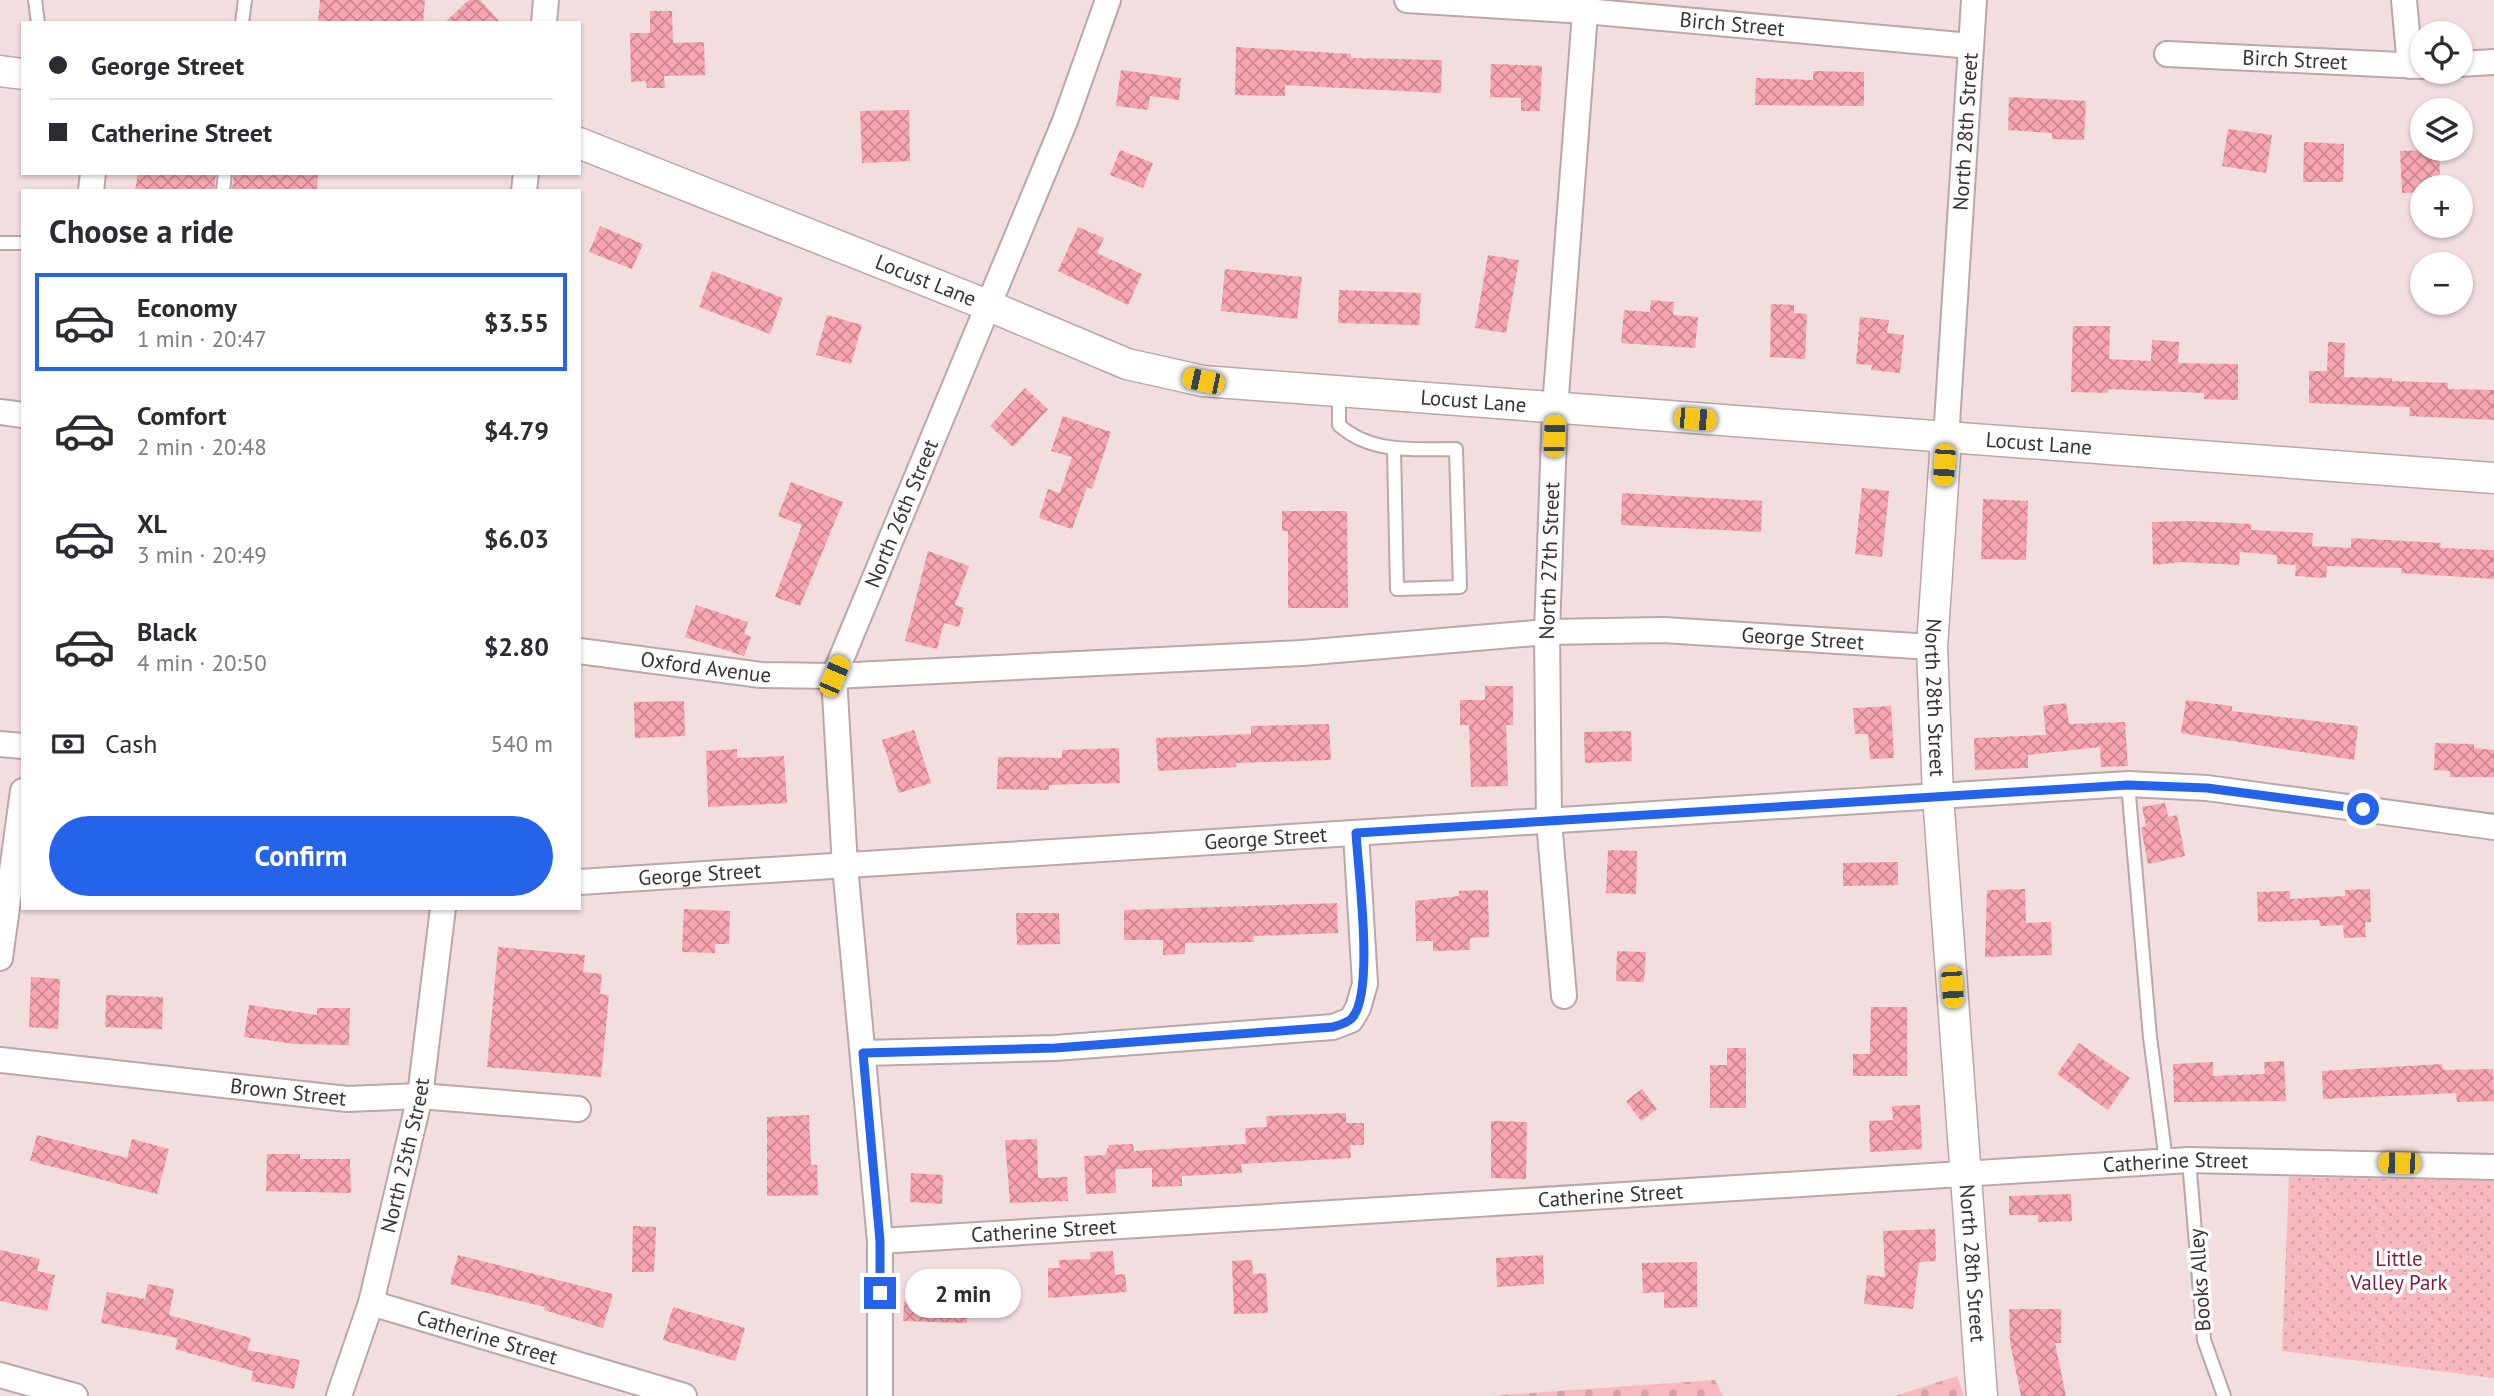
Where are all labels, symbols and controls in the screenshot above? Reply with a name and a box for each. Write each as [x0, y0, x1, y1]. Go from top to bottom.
street label: Birch Street [1678, 6, 1786, 42]
map controls [2410, 21, 2473, 315]
button: locate [2410, 21, 2473, 84]
street label: Birch Street [2242, 44, 2348, 75]
text: George Street [91, 49, 244, 82]
street label: North 28th Street [1947, 52, 1984, 211]
button: layers [2410, 98, 2473, 161]
text: Catherine Street [91, 116, 272, 149]
button: + [2410, 175, 2473, 238]
text: Choose a ride [49, 210, 234, 252]
street label: Locust Lane [871, 248, 980, 312]
button: − [2410, 252, 2473, 315]
icon: car [53, 291, 116, 354]
text: Economy [137, 291, 237, 324]
text: $3.55 [484, 306, 549, 339]
text: 1 min · 20:47 [137, 324, 267, 353]
car [1181, 366, 1226, 396]
street label: Locust Lane [1419, 383, 1528, 418]
icon: car [53, 399, 116, 462]
text: Comfort [137, 399, 227, 432]
car [1674, 407, 1717, 431]
text: $4.79 [484, 414, 549, 447]
car [1543, 415, 1566, 457]
street label: Locust Lane [1985, 426, 2093, 461]
text: 2 min · 20:48 [137, 432, 267, 461]
street label: North 26th Street [858, 435, 944, 591]
car [1933, 443, 1956, 487]
street label: North 27th Street [1533, 481, 1565, 640]
icon: car [53, 507, 116, 570]
text: XL [137, 507, 167, 540]
text: $6.03 [484, 522, 549, 555]
text: 3 min · 20:49 [137, 540, 267, 569]
icon: car [53, 615, 116, 678]
text: Black [137, 615, 197, 648]
street label: North 28th Street [1919, 618, 1951, 777]
street label: George Street [1740, 621, 1865, 656]
text: $2.80 [484, 630, 549, 663]
street label: Oxford Avenue [639, 645, 771, 688]
text: 4 min · 20:50 [137, 648, 267, 677]
car [817, 653, 852, 699]
icon: cash [49, 725, 87, 763]
text: Cash [105, 727, 157, 760]
text: 540 m [491, 729, 553, 758]
route start [2347, 793, 2379, 825]
button: Confirm [49, 816, 553, 896]
street label: George Street [1203, 821, 1328, 855]
street label: George Street [638, 857, 762, 891]
car [1941, 965, 1964, 1009]
street label: Brown Street [229, 1072, 348, 1112]
street label: North 25th Street [374, 1076, 435, 1235]
street label: Catherine Street [2102, 1146, 2249, 1178]
car [2378, 1152, 2421, 1174]
street label: Catherine Street [1537, 1177, 1684, 1213]
street label: North 28th Street [1954, 1183, 1992, 1343]
street label: Catherine Street [970, 1212, 1117, 1248]
street label: Books Alley [2182, 1227, 2217, 1332]
park label: Little Valley Park [2349, 1245, 2448, 1296]
callout: 2 min [904, 1268, 1020, 1318]
route end [864, 1277, 896, 1309]
text: 2 min [935, 1279, 991, 1308]
street label: Catherine Street [414, 1303, 561, 1371]

